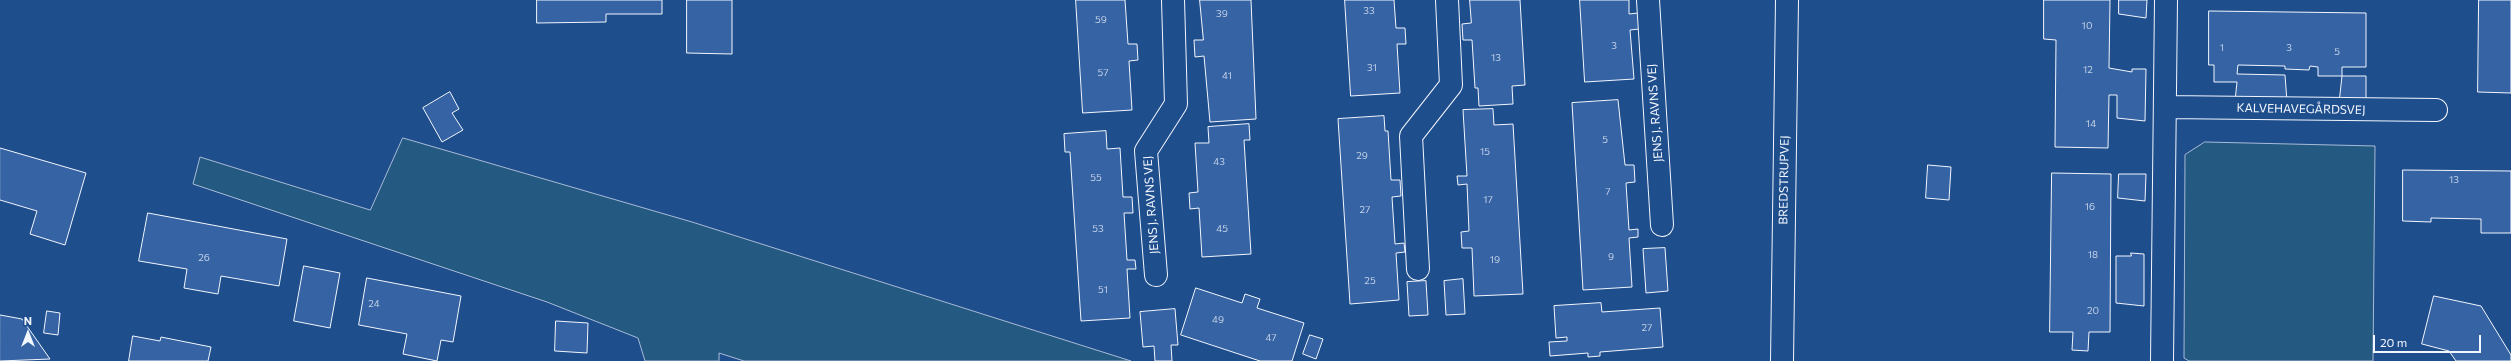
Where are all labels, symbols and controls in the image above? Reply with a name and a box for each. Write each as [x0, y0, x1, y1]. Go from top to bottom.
house number: 33 [1363, 5, 1375, 17]
house number: 39 [1216, 8, 1228, 20]
house number: 59 [1095, 14, 1107, 26]
house number: 10 [2082, 20, 2092, 32]
house number: 3 [1611, 40, 1617, 52]
house number: 1 [2220, 42, 2224, 54]
house number: 3 [2286, 42, 2292, 54]
house number: 5 [2334, 46, 2340, 58]
house number: 13 [1491, 52, 1501, 64]
house number: 31 [1367, 62, 1377, 74]
street label: JENS J. RAVNS VEJ [1644, 63, 1666, 163]
house number: 12 [2083, 64, 2093, 76]
house number: 57 [1097, 67, 1109, 79]
house number: 41 [1222, 70, 1232, 82]
street label: KALVEHAVEGÅRDSVEJ [2236, 101, 2366, 117]
house number: 14 [2086, 118, 2096, 130]
house number: 5 [1602, 134, 1608, 146]
street label: BREDSTRUPVEJ [1776, 135, 1792, 225]
house number: 15 [1480, 146, 1490, 158]
house number: 29 [1356, 150, 1368, 162]
street label: JENS J. RAVNS VEJ [1140, 155, 1162, 255]
house number: 43 [1213, 156, 1225, 168]
house number: 55 [1090, 172, 1102, 184]
house number: 13 [2449, 174, 2459, 186]
house number: 7 [1605, 186, 1611, 198]
house number: 17 [1483, 194, 1493, 206]
house number: 16 [2085, 201, 2095, 213]
house number: 27 [1360, 204, 1370, 216]
house number: 53 [1092, 223, 1104, 235]
house number: 45 [1216, 223, 1228, 235]
house number: 18 [2088, 249, 2098, 261]
house number: 9 [1608, 251, 1614, 263]
house number: 26 [198, 252, 210, 264]
house number: 19 [1490, 254, 1500, 266]
house number: 25 [1364, 275, 1376, 287]
house number: 51 [1098, 284, 1108, 296]
house number: 24 [368, 298, 380, 310]
house number: 20 [2087, 305, 2099, 317]
north arrow [8, 313, 48, 353]
text: N [24, 314, 32, 327]
house number: 49 [1212, 314, 1224, 326]
house number: 27 [1642, 322, 1652, 334]
scale bar [2375, 327, 2483, 353]
house number: 47 [1265, 332, 1277, 344]
text: 20 m [2380, 335, 2407, 349]

